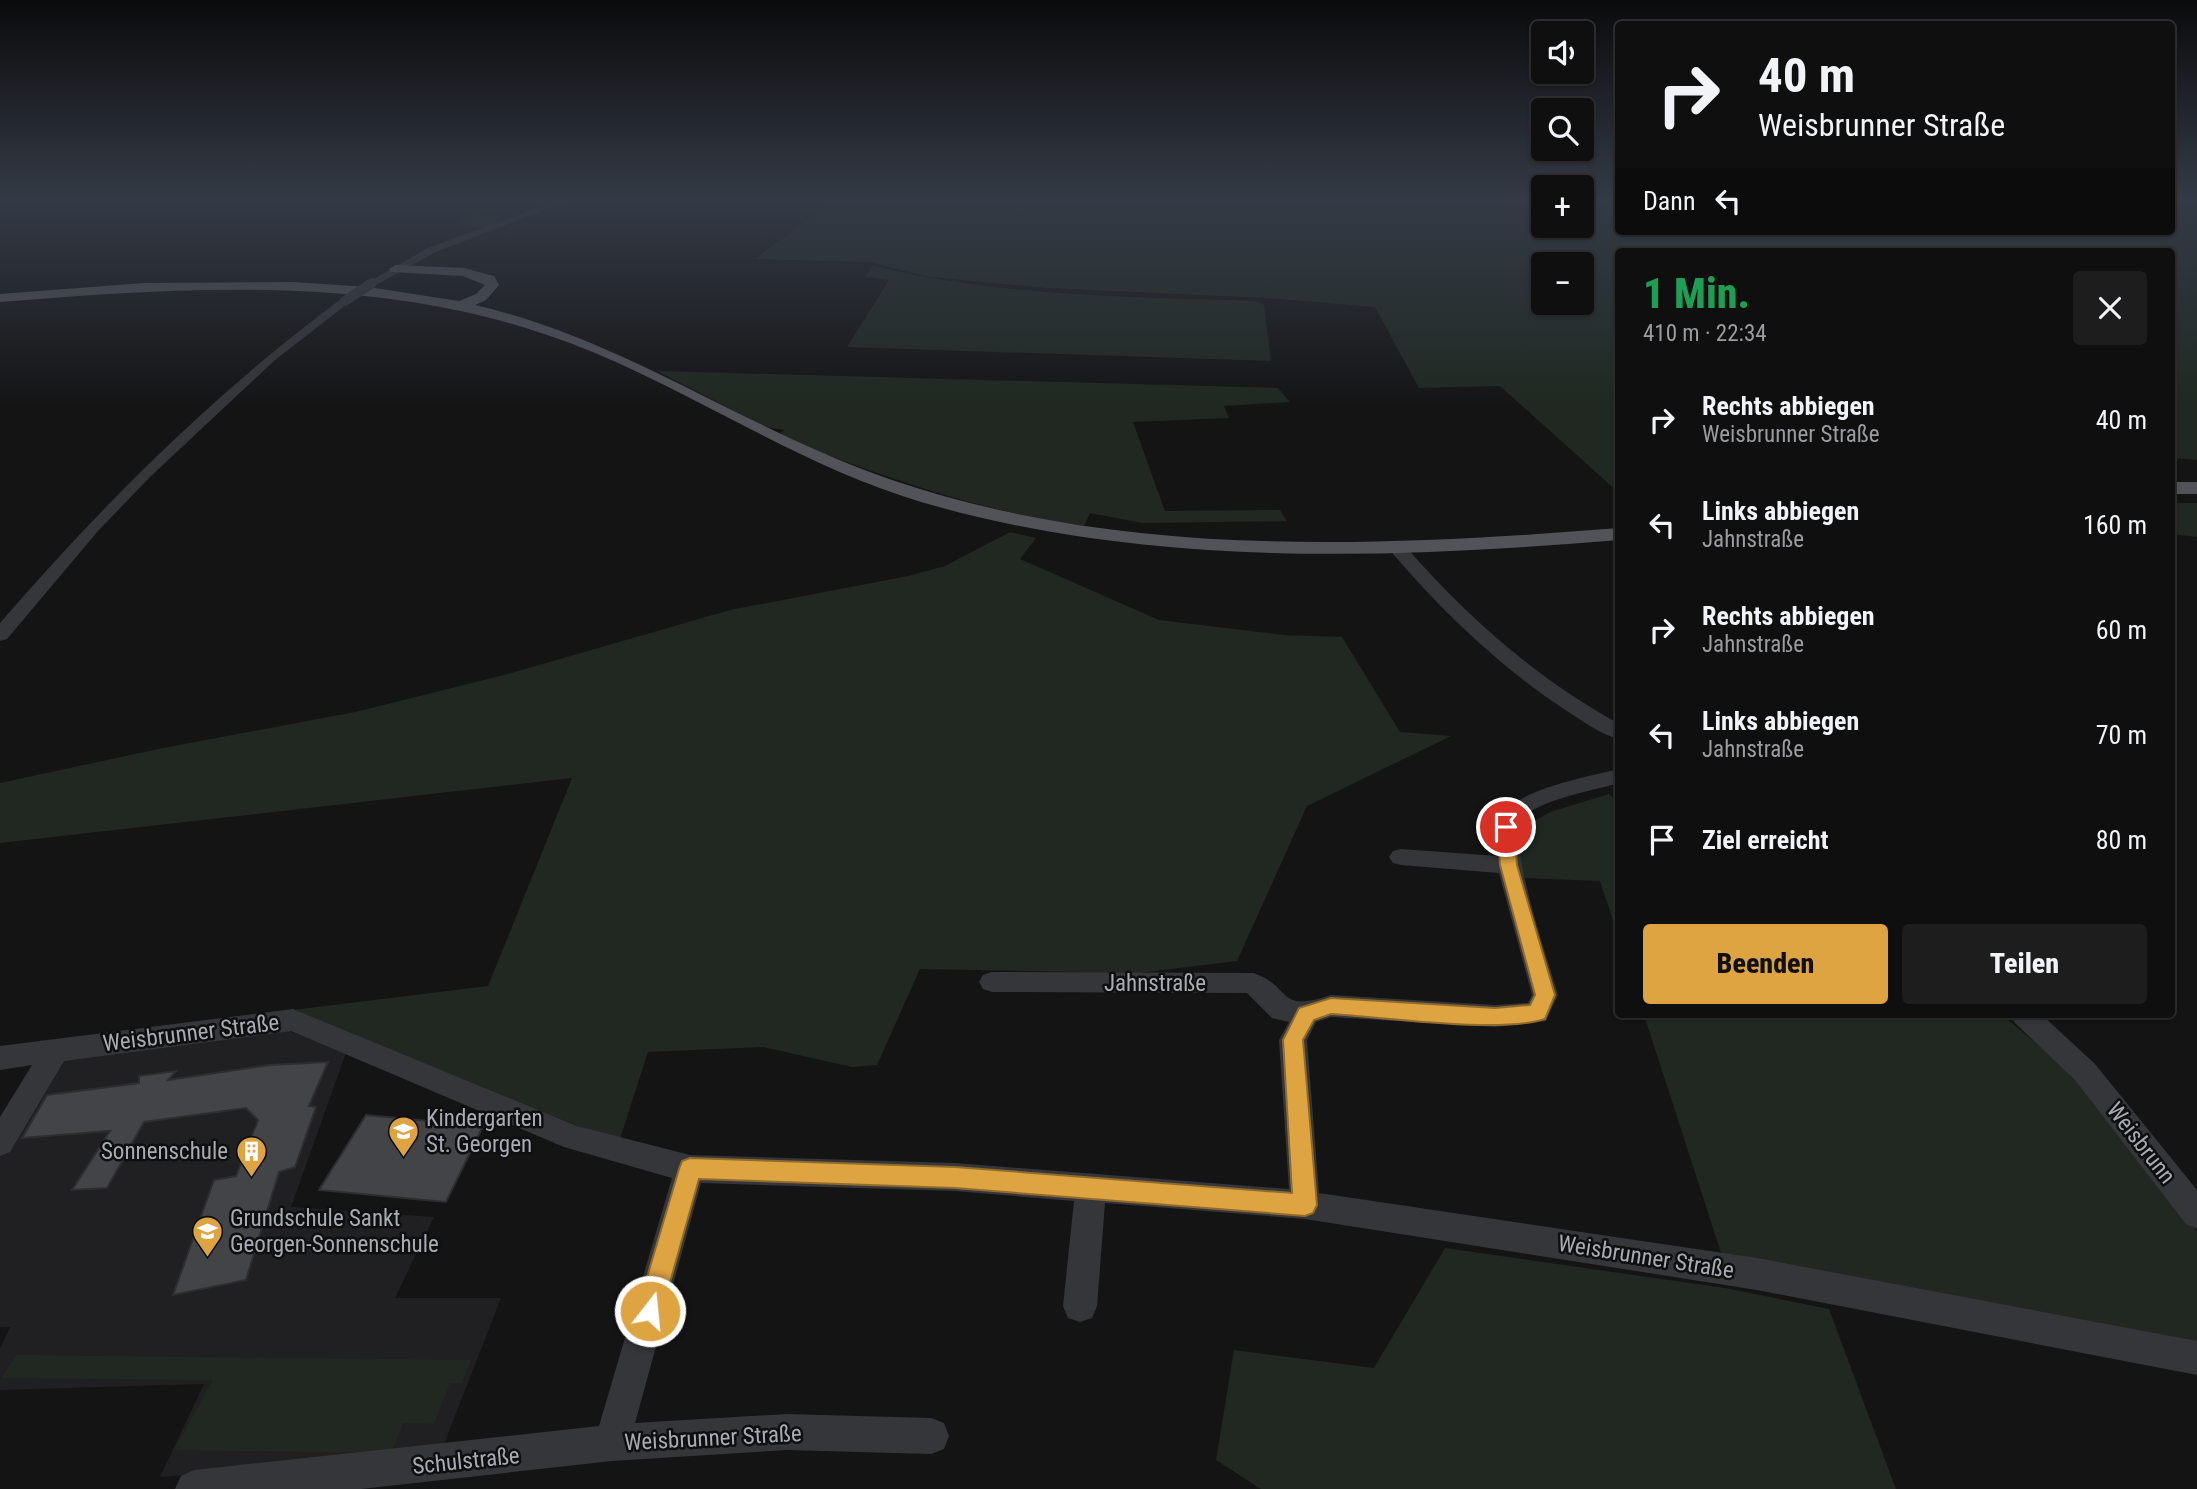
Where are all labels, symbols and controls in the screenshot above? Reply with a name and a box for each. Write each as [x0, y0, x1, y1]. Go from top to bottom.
map controls [1531, 21, 1594, 315]
button: sound [1531, 21, 1594, 84]
text: 40 m [1758, 47, 1855, 104]
icon: right [1643, 49, 1734, 140]
button: search [1531, 98, 1594, 161]
text: Weisbrunner Straße [1758, 106, 2005, 144]
button: + [1531, 175, 1594, 238]
icon: left [1709, 182, 1747, 220]
text: Dann [1643, 186, 1695, 216]
button: − [1531, 252, 1594, 315]
text: 1 Min. [1643, 269, 1750, 318]
button: close [2073, 271, 2147, 345]
text: 410 m · 22:34 [1643, 320, 1767, 347]
text: Rechts abbiegen [1702, 391, 1875, 421]
icon: right [1643, 401, 1681, 439]
text: 40 m [2096, 405, 2147, 435]
text: Weisbrunner Straße [1702, 421, 1880, 448]
text: Links abbiegen [1702, 496, 1859, 526]
icon: left [1643, 506, 1681, 544]
text: 160 m [2083, 510, 2147, 540]
text: Jahnstraße [1702, 526, 1804, 553]
text: Rechts abbiegen [1702, 601, 1875, 631]
icon: right [1643, 611, 1681, 649]
text: 60 m [2096, 615, 2147, 645]
text: Jahnstraße [1702, 631, 1804, 658]
text: Links abbiegen [1702, 706, 1859, 736]
icon: left [1643, 716, 1681, 754]
text: 70 m [2096, 720, 2147, 750]
text: Jahnstraße [1702, 736, 1804, 763]
pin [1476, 797, 1536, 857]
icon: arrive [1487, 808, 1525, 846]
icon: arrive [1643, 821, 1681, 859]
text: Ziel erreicht [1702, 825, 1828, 855]
text: 80 m [2096, 825, 2147, 855]
button: Beenden [1643, 924, 1888, 1004]
button: Teilen [1902, 924, 2147, 1004]
street label: Jahnstraße [1104, 970, 1206, 997]
street label: Weisbrunner Straße [101, 1009, 281, 1057]
street label: Weisbrunn [2101, 1097, 2181, 1189]
place label: Kindergarten St. Georgen [426, 1105, 543, 1158]
school or university icon: Kindergarten St. Georgen [386, 1114, 420, 1158]
building icon: Sonnenschule [234, 1134, 268, 1178]
place label: Sonnenschule [101, 1138, 228, 1165]
place label: Grundschule Sankt Georgen-Sonnenschule [230, 1205, 439, 1258]
school or university icon: Grundschule Sankt Georgen-Sonnenschule [190, 1214, 224, 1258]
street label: Weisbrunner Straße [1556, 1230, 1736, 1284]
position arrow [613, 1274, 687, 1348]
street label: Weisbrunner Straße [624, 1420, 802, 1456]
street label: Schulstraße [411, 1442, 521, 1480]

